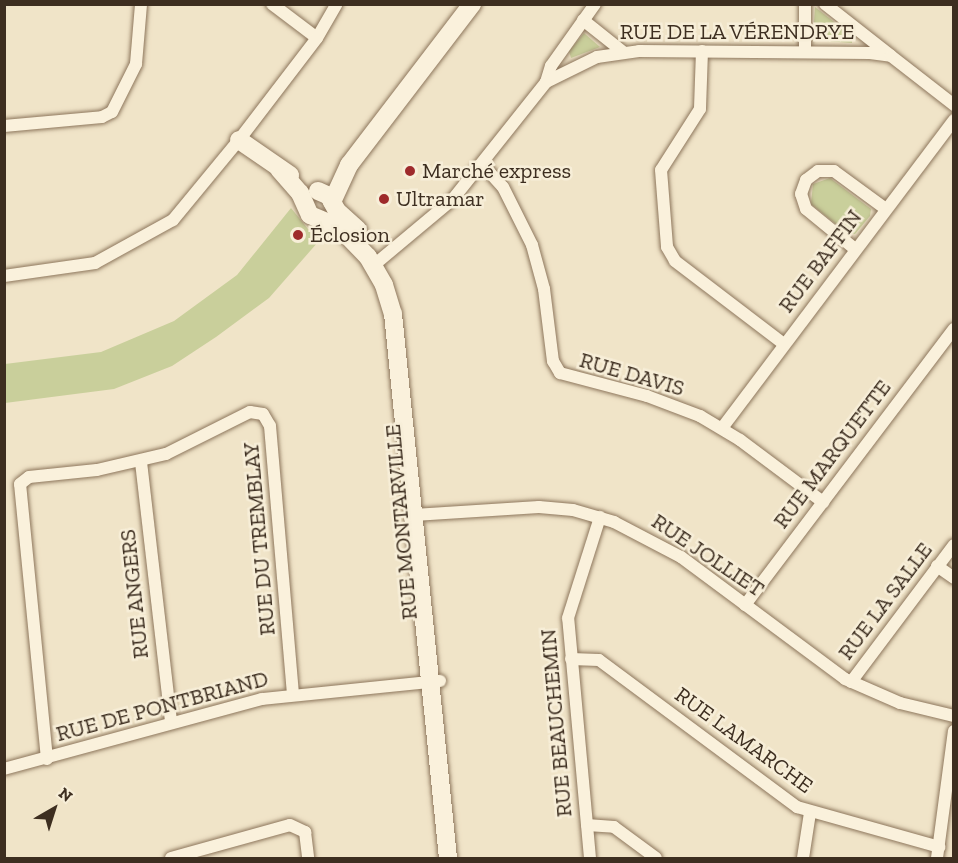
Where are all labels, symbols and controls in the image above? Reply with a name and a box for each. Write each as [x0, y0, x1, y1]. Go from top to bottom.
street label: RUE DE LA VÉRENDRYE [619, 19, 855, 45]
place label: Marché express [422, 158, 571, 184]
marker: Marché express [403, 164, 417, 178]
place label: Ultramar [396, 186, 485, 212]
marker: Ultramar [377, 192, 391, 206]
street label: RUE BAFFIN [773, 204, 867, 318]
place label: Éclosion [310, 222, 390, 248]
marker: Éclosion [291, 228, 305, 242]
street label: RUE DAVIS [577, 346, 687, 402]
street label: RUE MARQUETTE [768, 375, 896, 533]
street label: RUE MONTARVILLE [379, 423, 423, 621]
street label: RUE DU TREMBLAY [237, 441, 281, 637]
street label: RUE JOLLIET [647, 508, 769, 602]
street label: RUE ANGERS [114, 528, 154, 660]
street label: RUE LA SALLE [832, 537, 938, 665]
street label: RUE BEAUCHEMIN [535, 628, 577, 818]
street label: RUE DE PONTBRIAND [53, 665, 271, 747]
street label: RUE LAMARCHE [670, 681, 818, 799]
north arrow [24, 779, 84, 839]
text: N [55, 783, 76, 806]

